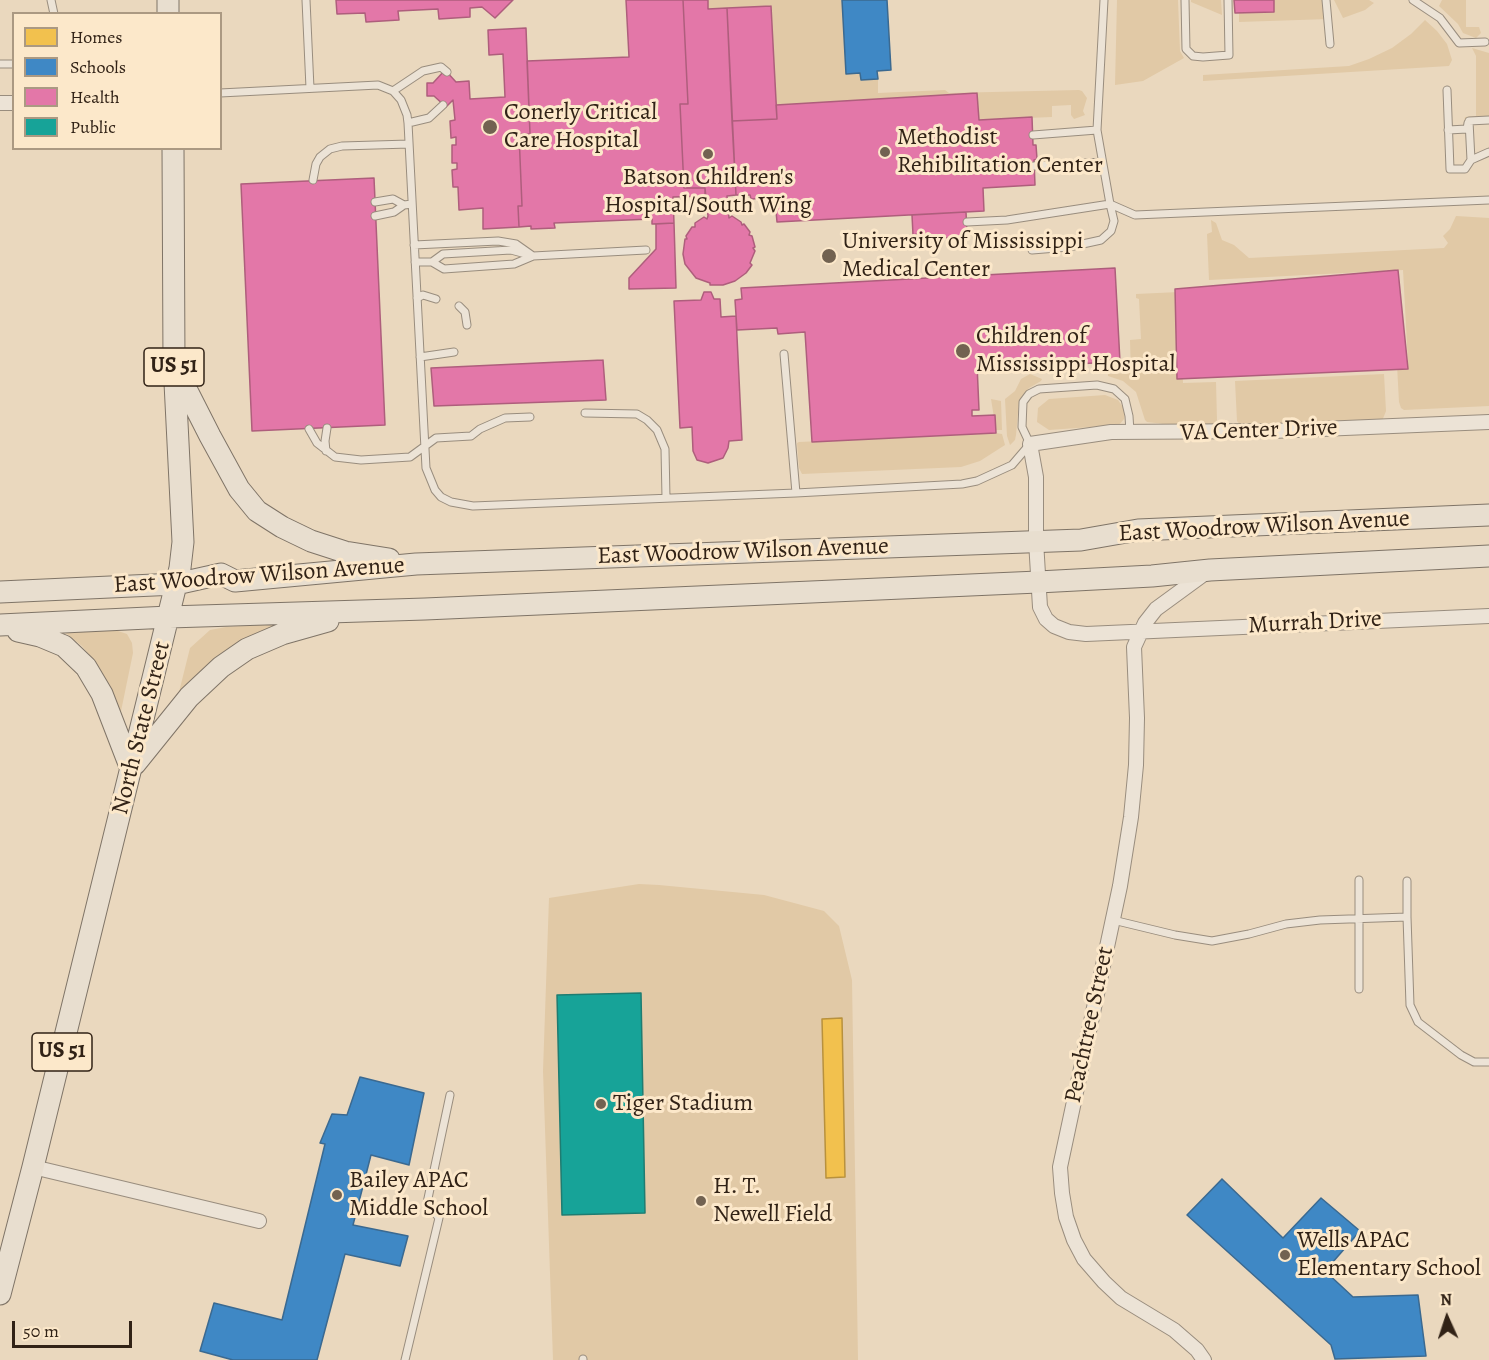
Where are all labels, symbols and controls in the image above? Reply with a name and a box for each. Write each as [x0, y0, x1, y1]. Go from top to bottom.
legend [12, 12, 222, 150]
text: Homes [70, 25, 122, 49]
text: Schools [70, 55, 126, 79]
text: Health [70, 85, 120, 109]
place label: Conerly Critical Care Hospital [504, 99, 657, 155]
text: Public [70, 115, 116, 139]
marker: Conerly Critical Care Hospital [481, 118, 499, 136]
place label: Methodist Rehibilitation Center [897, 124, 1103, 180]
marker: Methodist Rehibilitation Center [878, 145, 892, 159]
marker: Batson Children's Hospital/South Wing [701, 147, 715, 161]
place label: Batson Children's Hospital/South Wing [604, 164, 812, 220]
place label: University of Mississippi Medical Center [842, 228, 1084, 284]
marker: University of Mississippi Medical Center [820, 247, 838, 265]
place label: Children of Mississippi Hospital [976, 323, 1175, 379]
marker: Children of Mississippi Hospital [954, 342, 972, 360]
road number: US 51 [144, 348, 204, 386]
street label: VA Center Drive [1180, 414, 1338, 448]
street label: East Woodrow Wilson Avenue [1118, 505, 1410, 549]
street label: East Woodrow Wilson Avenue [597, 533, 889, 571]
street label: East Woodrow Wilson Avenue [112, 551, 406, 601]
street label: Murrah Drive [1248, 605, 1382, 641]
street label: North State Street [107, 638, 177, 818]
street label: Peachtree Street [1059, 944, 1121, 1106]
road number: US 51 [32, 1033, 92, 1071]
place label: Tiger Stadium [613, 1090, 753, 1118]
marker: Tiger Stadium [594, 1097, 608, 1111]
place label: Bailey APAC Middle School [349, 1167, 488, 1223]
place label: H. T. Newell Field [713, 1173, 832, 1229]
marker: Bailey APAC Middle School [330, 1188, 344, 1202]
marker: H. T. Newell Field [694, 1194, 708, 1208]
place label: Wells APAC Elementary School [1297, 1227, 1481, 1283]
marker: Wells APAC Elementary School [1278, 1248, 1292, 1262]
north arrow [1417, 1288, 1477, 1348]
text: N [1440, 1289, 1452, 1311]
scale bar [15, 1309, 135, 1347]
text: 50 m [23, 1319, 59, 1343]

